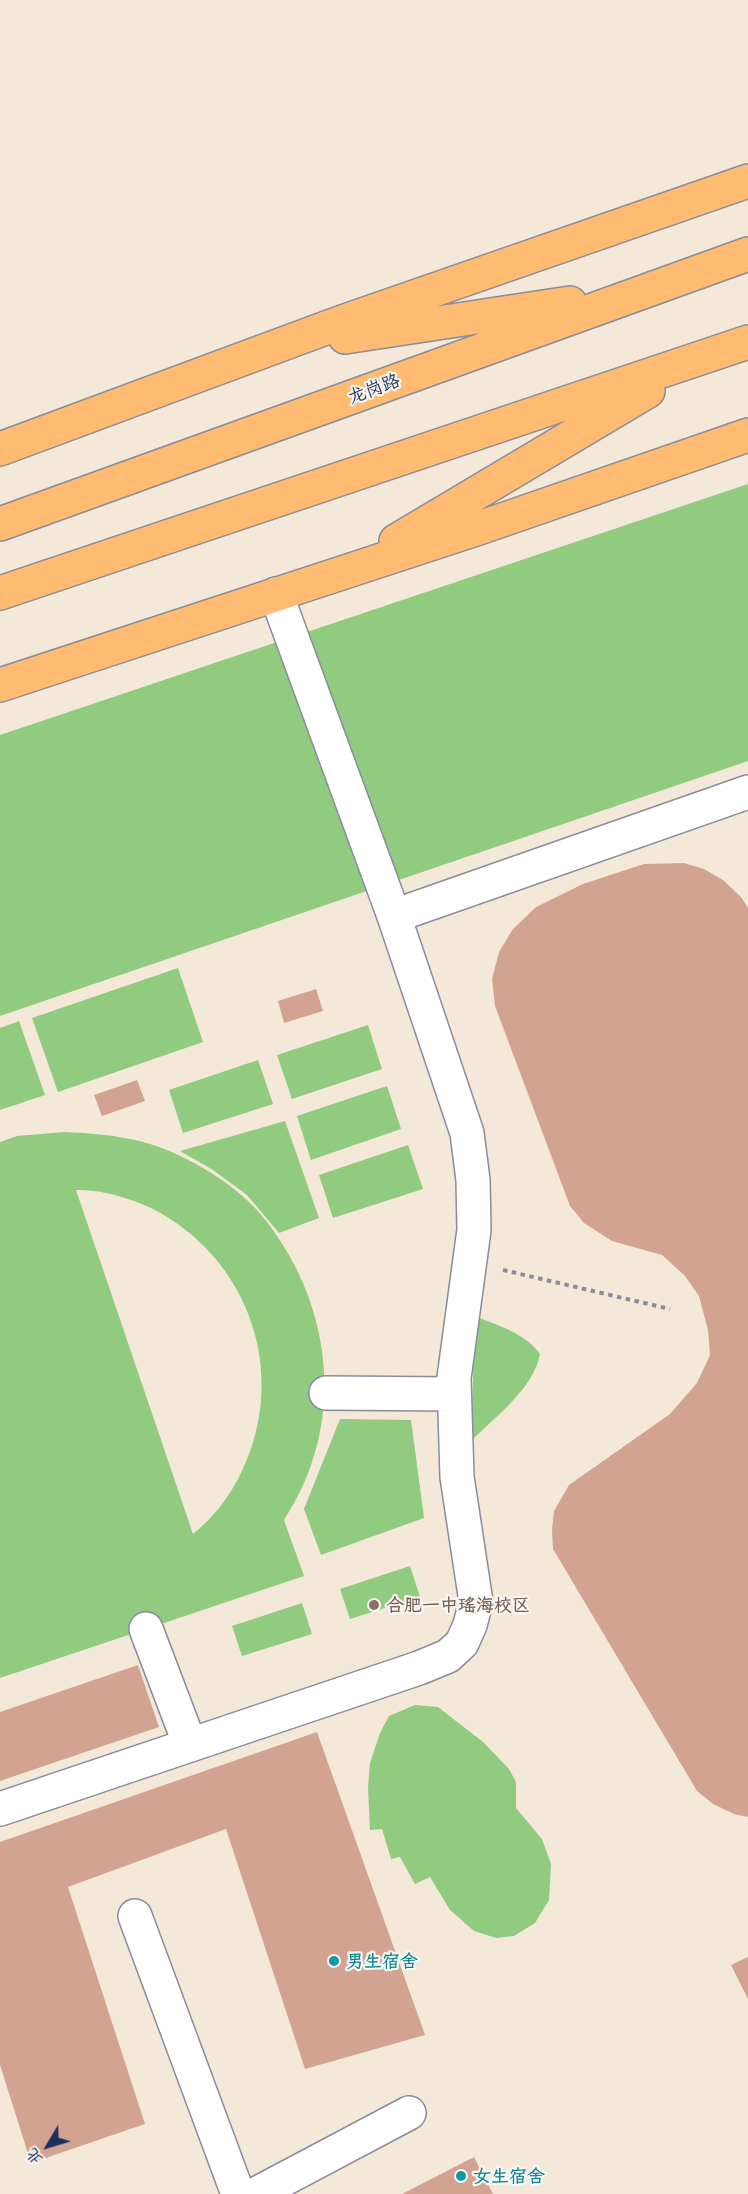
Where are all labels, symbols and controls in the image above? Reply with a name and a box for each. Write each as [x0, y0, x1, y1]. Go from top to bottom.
street label: 龙岗路 [345, 370, 403, 408]
place label: 合肥一中瑶海校区 [386, 1594, 530, 1616]
marker: 合肥一中瑶海校区 [367, 1598, 381, 1612]
place label: 男生宿舍 [346, 1950, 418, 1972]
marker: 男生宿舍 [327, 1954, 341, 1968]
north arrow [18, 2116, 78, 2176]
text: 北 [20, 2145, 47, 2170]
place label: 女生宿舍 [473, 2165, 545, 2187]
marker: 女生宿舍 [454, 2169, 468, 2183]

